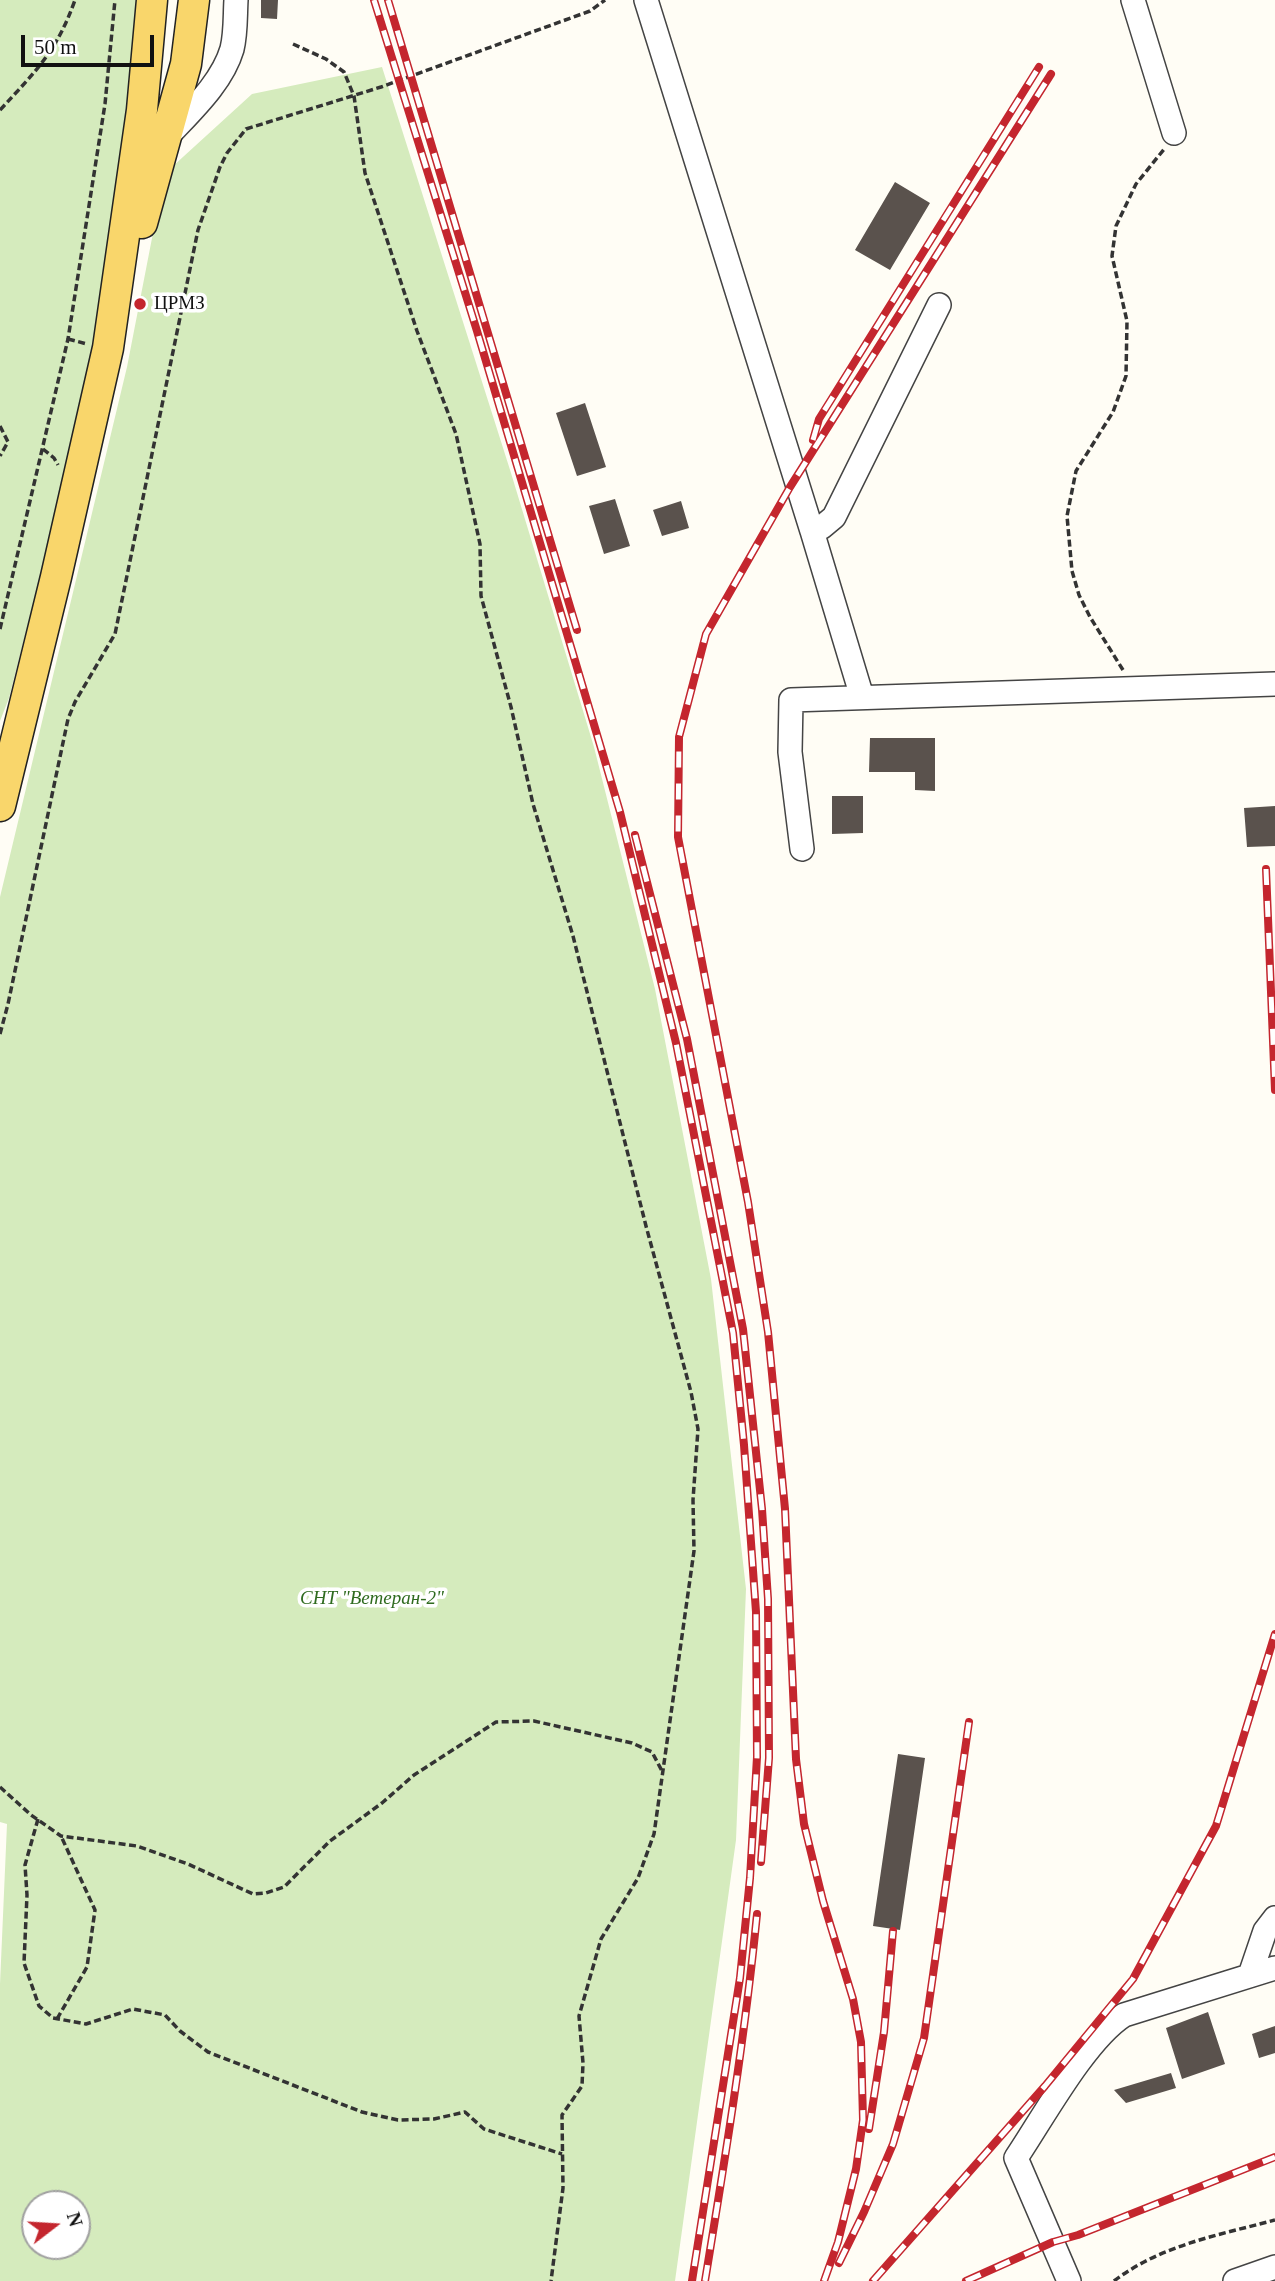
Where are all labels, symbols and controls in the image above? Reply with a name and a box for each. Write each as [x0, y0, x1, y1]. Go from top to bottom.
scale bar [24, 21, 158, 65]
text: 50 m [34, 35, 77, 59]
place label: ЦРМЗ [154, 293, 205, 315]
marker: ЦРМЗ [132, 296, 148, 312]
park label: СНТ "Ветеран-2" [300, 1588, 444, 1610]
north arrow [21, 2190, 91, 2260]
text: N [63, 2210, 87, 2229]

